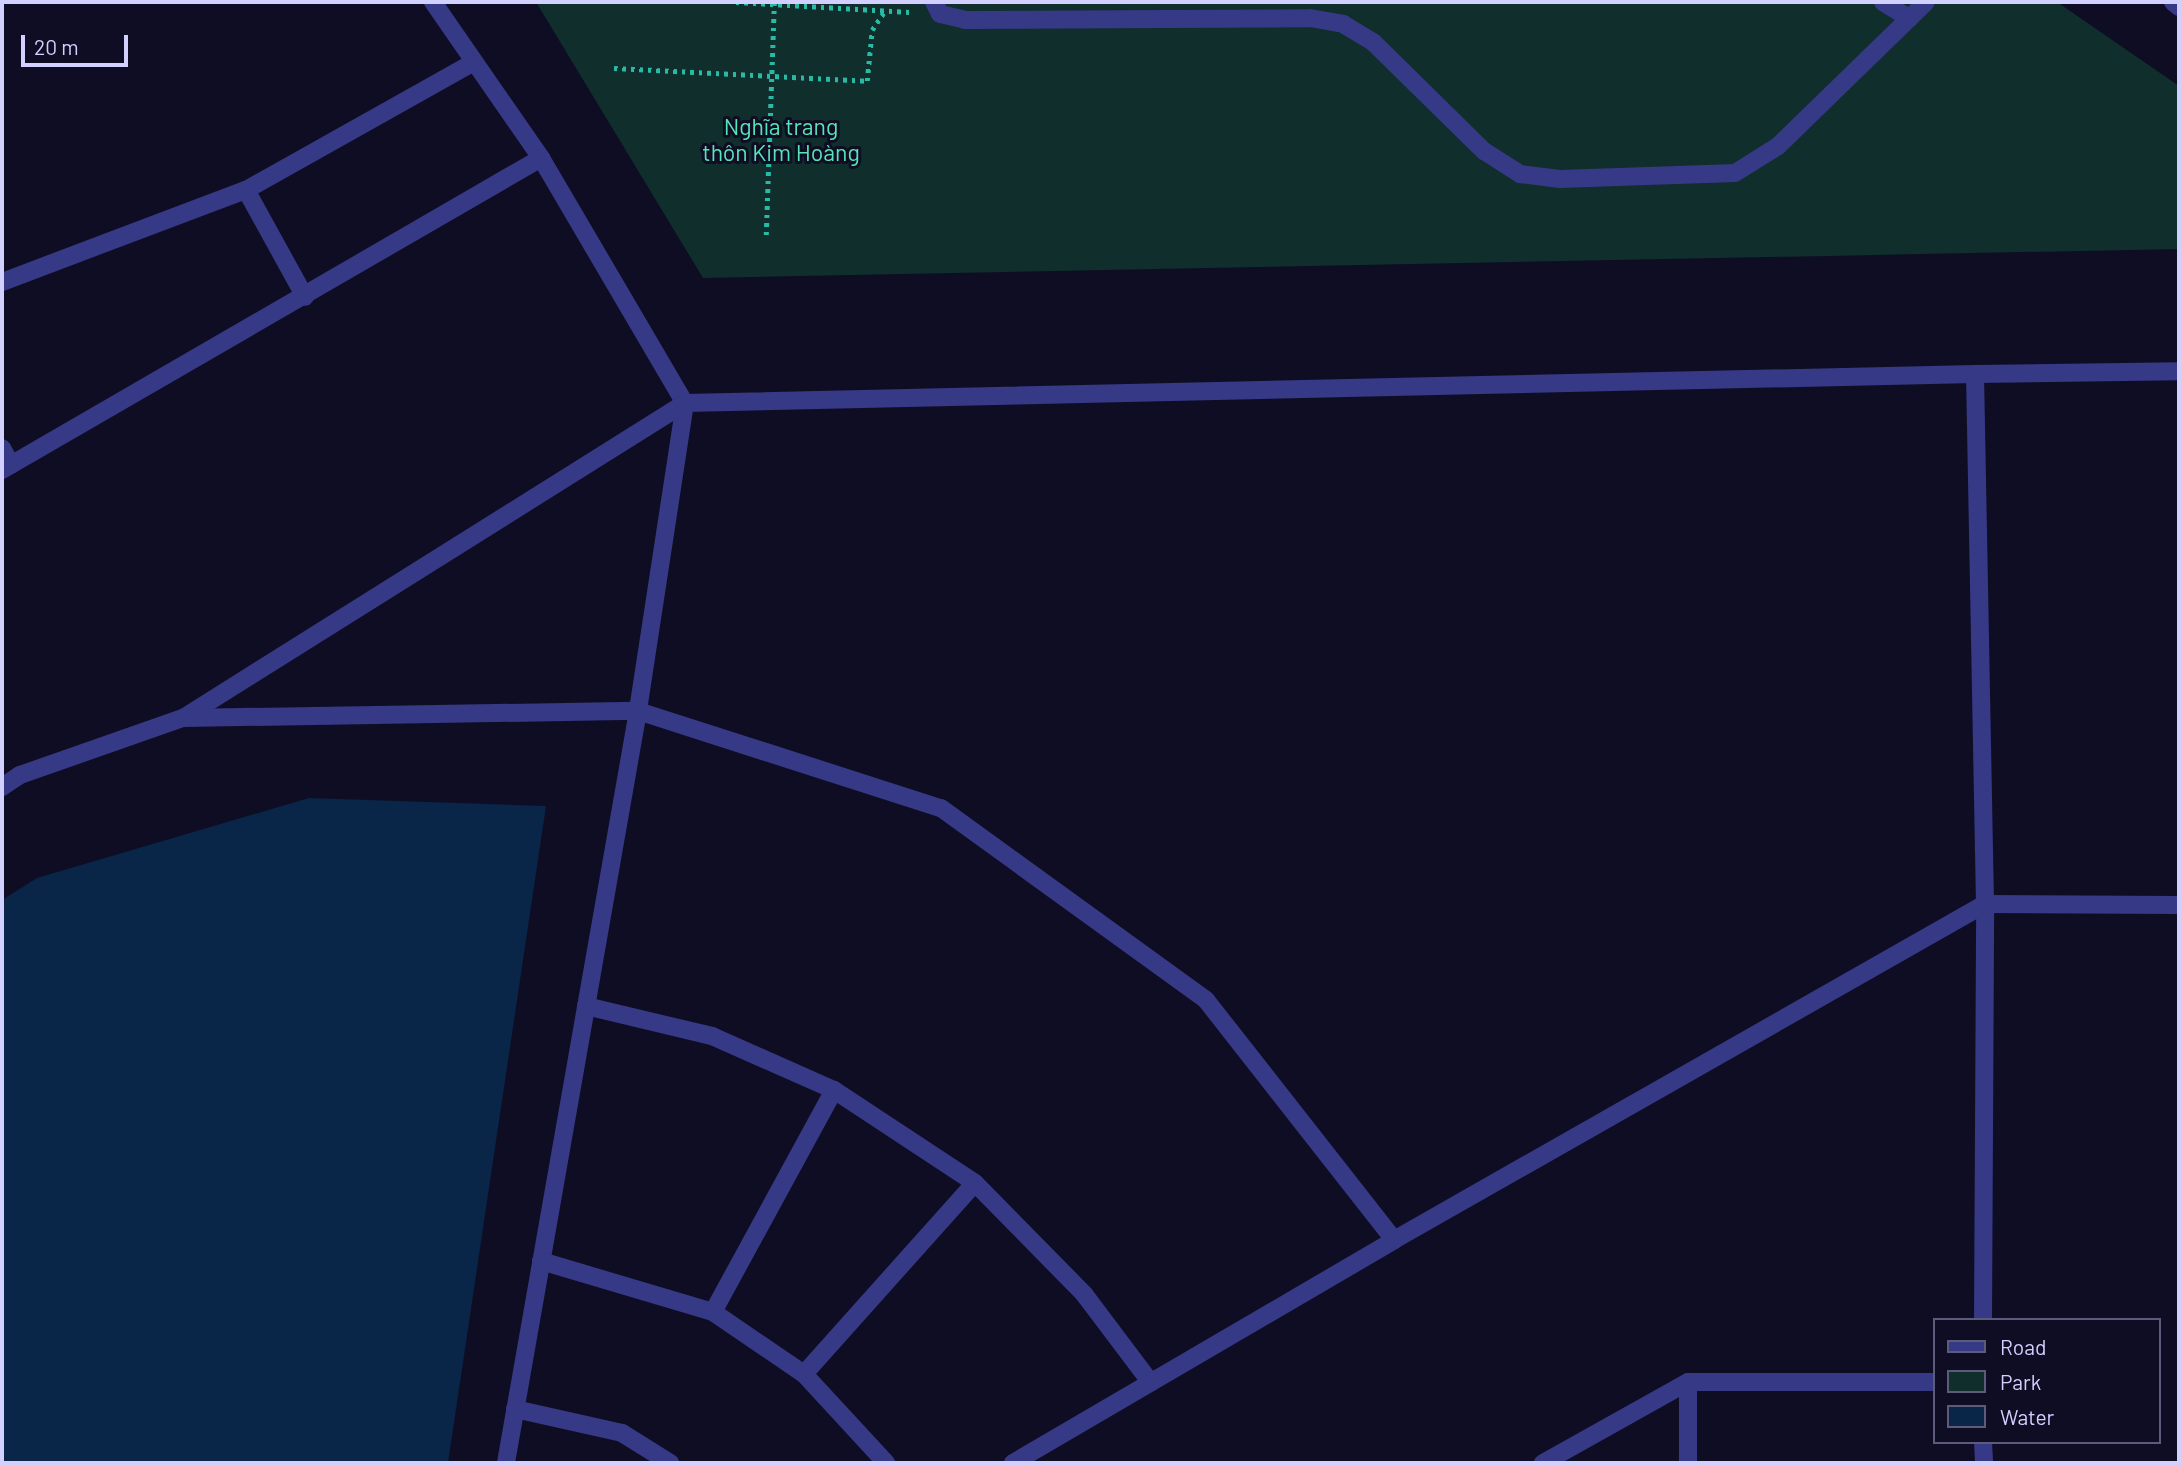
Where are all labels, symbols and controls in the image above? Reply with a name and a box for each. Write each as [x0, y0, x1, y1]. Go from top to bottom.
scale bar [24, 21, 131, 65]
text: 20 m [34, 34, 79, 59]
park label: Nghĩa trang thôn Kim Hoàng [702, 112, 860, 166]
legend [1932, 1318, 2160, 1444]
text: Road [2000, 1334, 2046, 1359]
text: Park [2000, 1369, 2041, 1394]
text: Water [2000, 1404, 2054, 1429]

